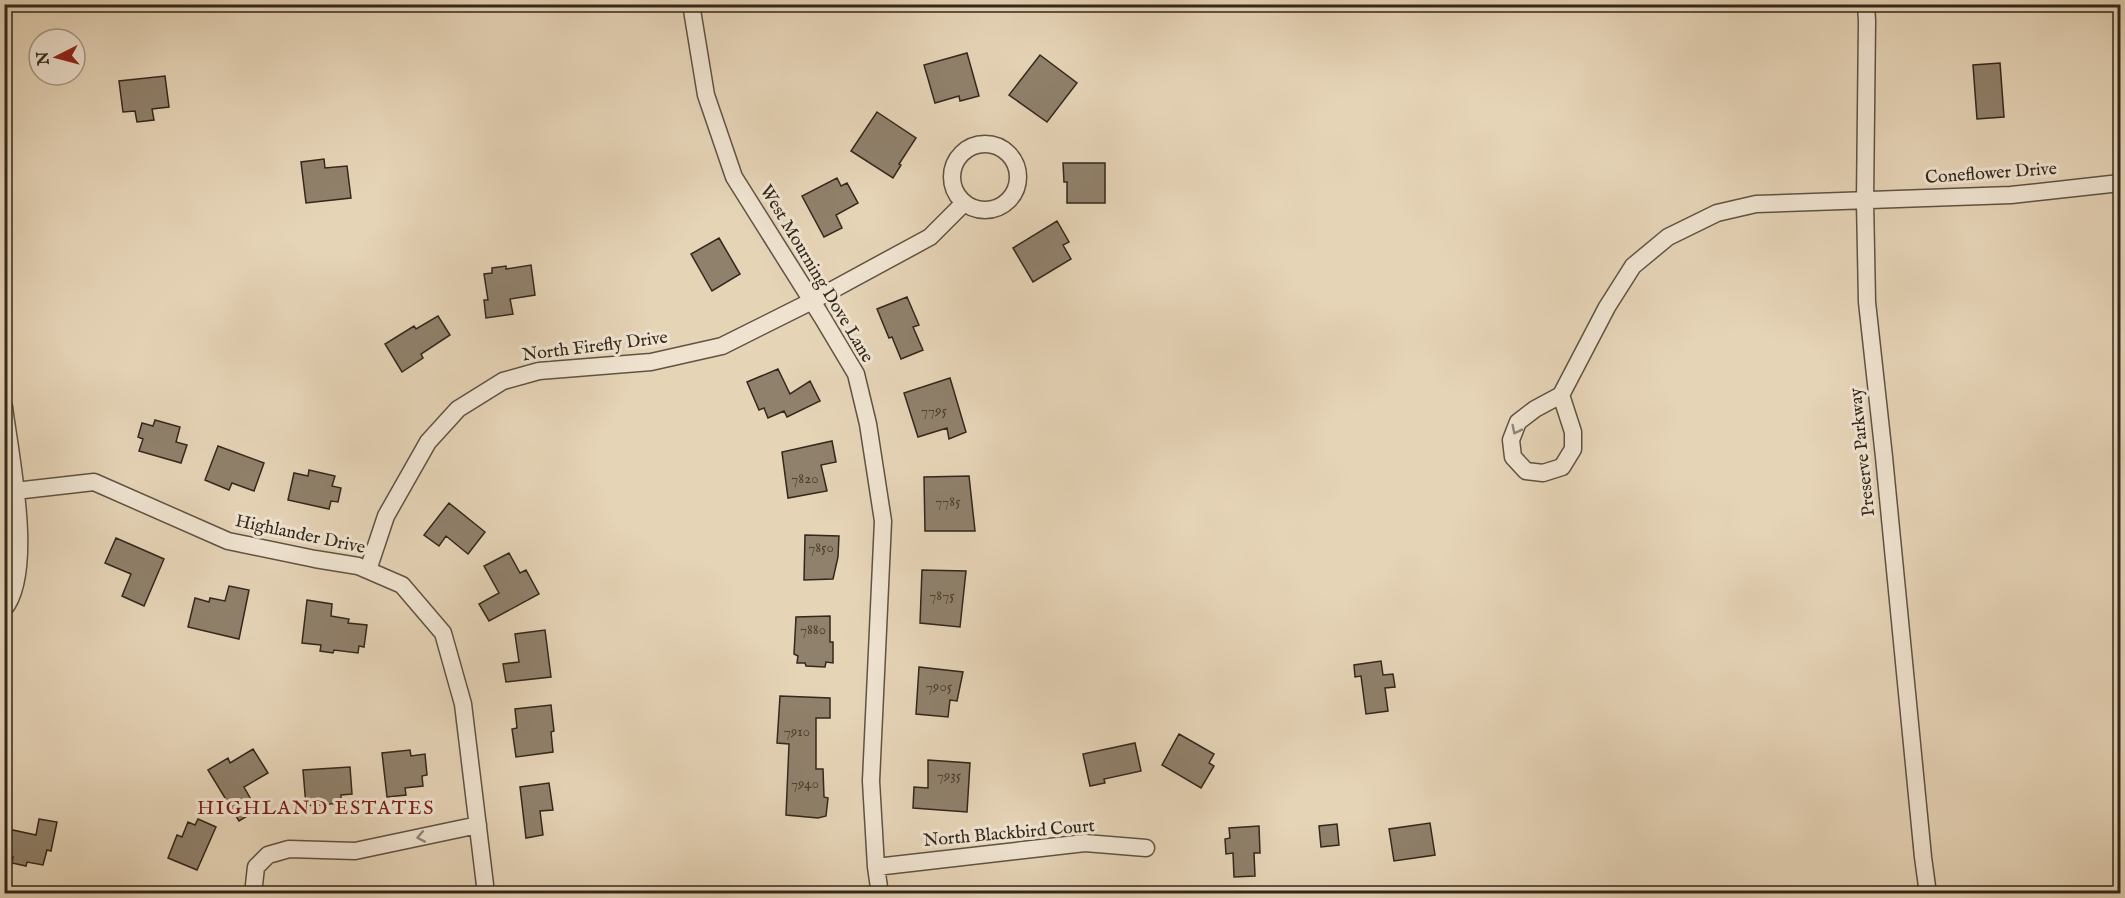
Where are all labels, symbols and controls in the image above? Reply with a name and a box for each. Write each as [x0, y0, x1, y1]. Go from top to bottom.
north arrow [27, 27, 87, 87]
text: N [33, 50, 55, 67]
street label: Coneflower Drive [1924, 158, 2058, 190]
street label: West Mourning Dove Lane [754, 181, 878, 367]
street label: North Firefly Drive [521, 327, 669, 367]
street label: Preserve Parkway [1845, 387, 1881, 517]
house number: 7795 [921, 401, 948, 420]
one-way arrow [1512, 423, 1523, 434]
house number: 7820 [791, 469, 819, 488]
house number: 7785 [935, 492, 961, 511]
street label: Highlander Drive [233, 510, 367, 560]
house number: 7850 [808, 538, 834, 557]
house number: 7875 [929, 586, 955, 605]
house number: 7880 [800, 620, 826, 639]
house number: 7905 [926, 677, 953, 696]
house number: 7910 [784, 722, 810, 741]
house number: 7935 [937, 766, 962, 785]
house number: 7940 [791, 774, 819, 793]
district label: HIGHLAND ESTATES [197, 796, 435, 821]
street label: North Blackbird Court [922, 815, 1096, 853]
one-way arrow [416, 830, 426, 843]

